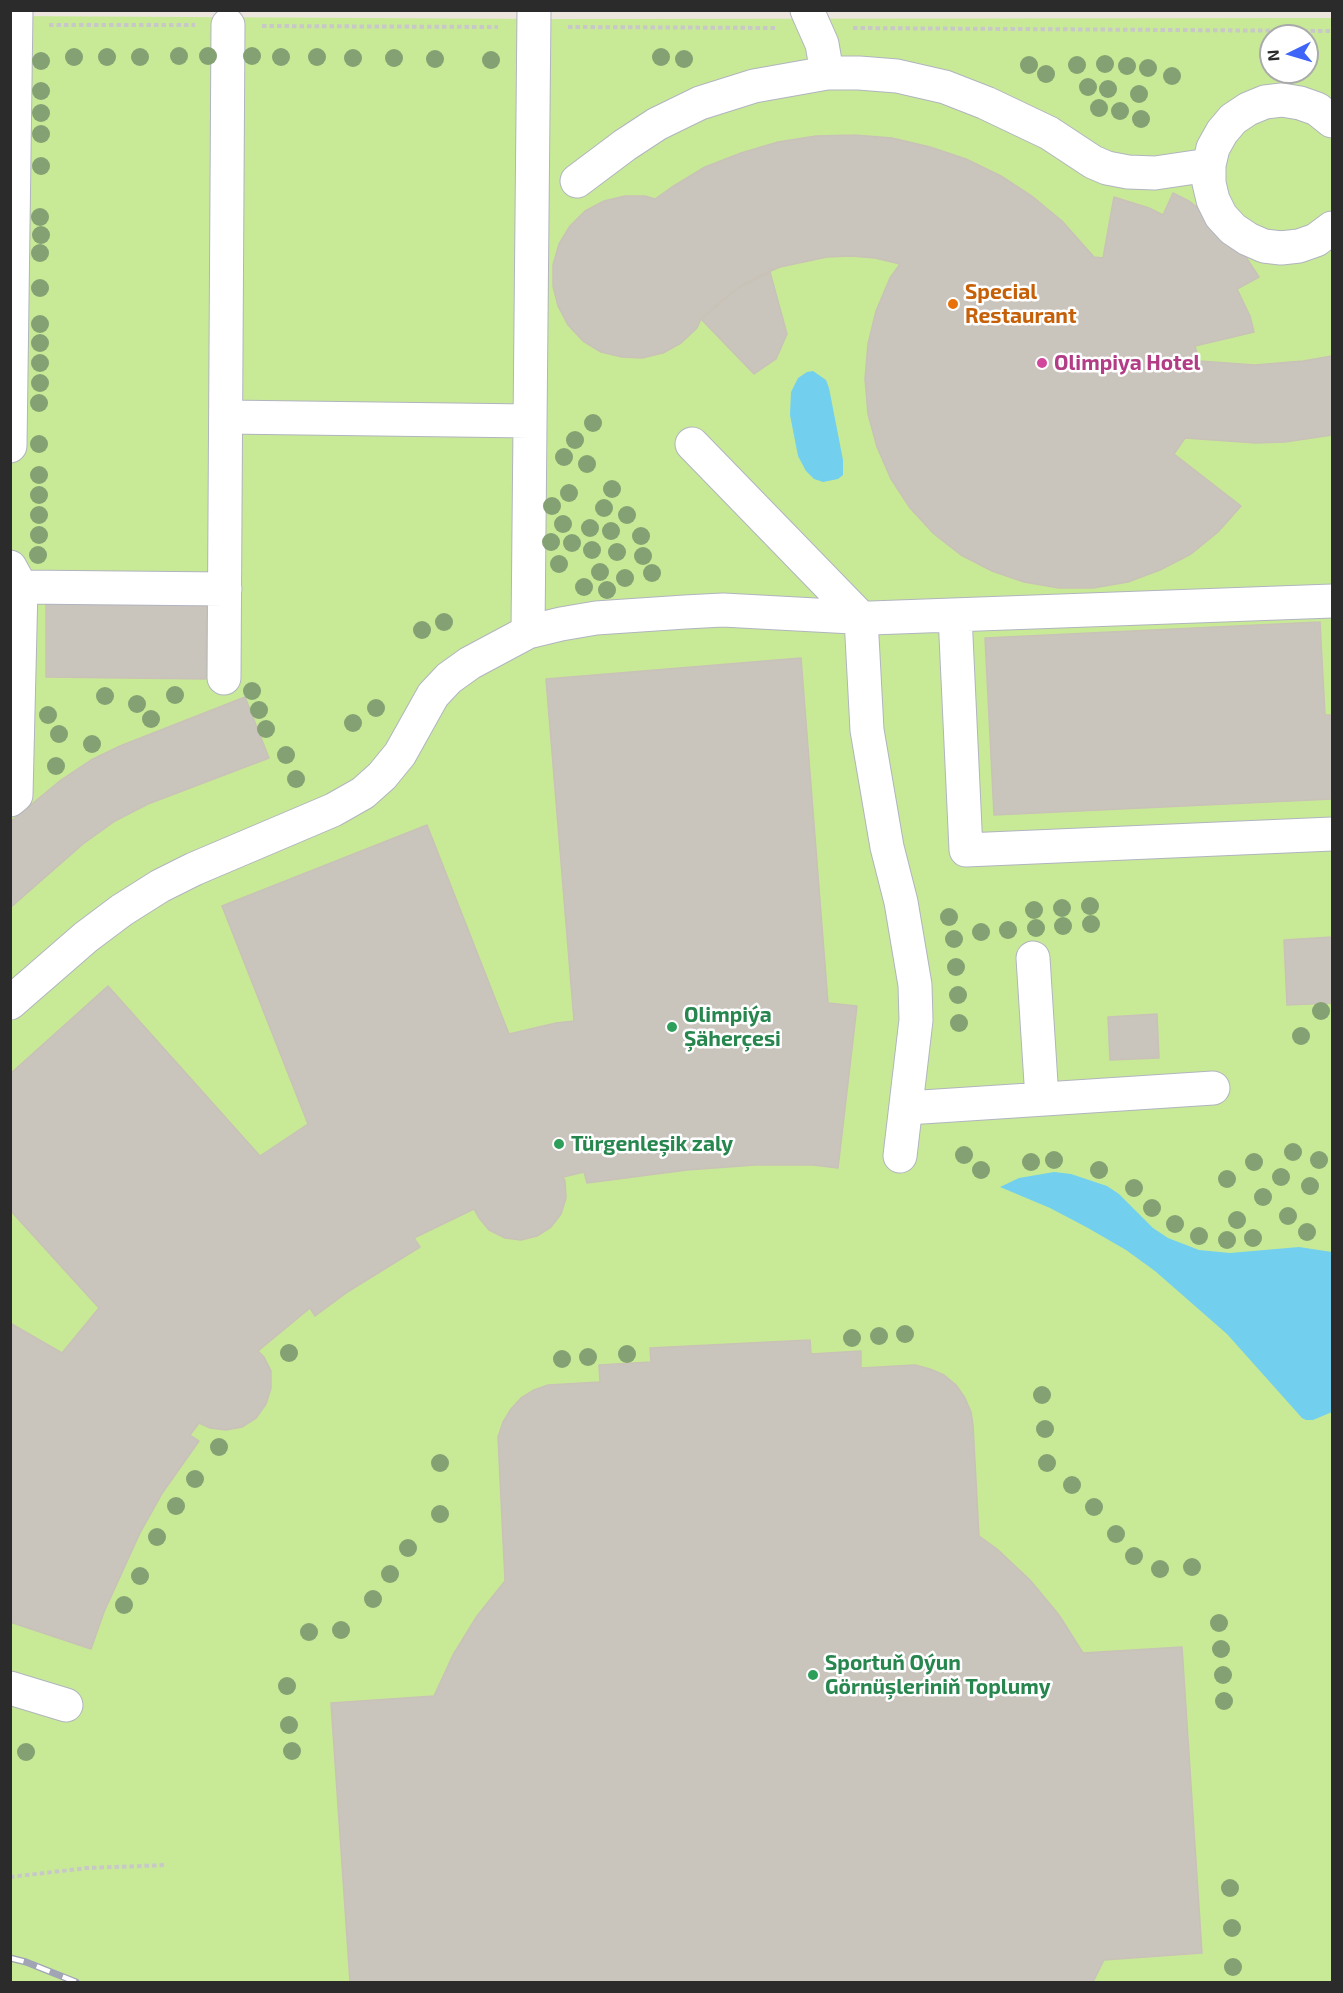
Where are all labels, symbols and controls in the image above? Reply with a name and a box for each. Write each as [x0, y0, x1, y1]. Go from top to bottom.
north arrow [1259, 24, 1319, 84]
text: N [1263, 49, 1283, 62]
place label: Special Restaurant [965, 279, 1077, 329]
marker: Special Restaurant [946, 297, 960, 311]
place label: Olimpiya Hotel [1054, 350, 1200, 376]
marker: Olimpiya Hotel [1035, 356, 1049, 370]
place label: Olimpiýa Şäherçesi [684, 1002, 781, 1052]
marker: Olimpiýa Şäherçesi [665, 1020, 679, 1034]
place label: Türgenleşik zaly [571, 1131, 733, 1157]
marker: Türgenleşik zaly [552, 1137, 566, 1151]
place label: Sportuň Oýun Görnüşleriniň Toplumy [825, 1650, 1051, 1700]
marker: Sportuň Oýun Görnüşleriniň Toplumy [806, 1668, 820, 1682]

